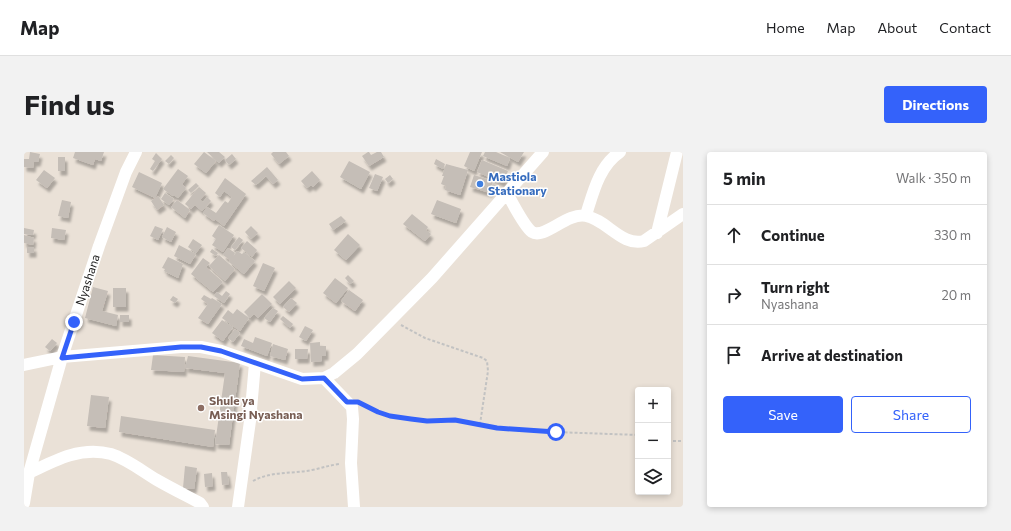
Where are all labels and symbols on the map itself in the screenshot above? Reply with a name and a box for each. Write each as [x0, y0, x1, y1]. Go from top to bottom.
place label: Mastiola Stationary [488, 169, 547, 197]
marker: Mastiola Stationary [475, 179, 485, 189]
street label: Nyashana [72, 252, 102, 307]
route end [65, 313, 83, 331]
place label: Shule ya Msingi Nyashana [209, 393, 303, 421]
marker: Shule ya Msingi Nyashana [196, 403, 206, 413]
route start [547, 423, 565, 441]

